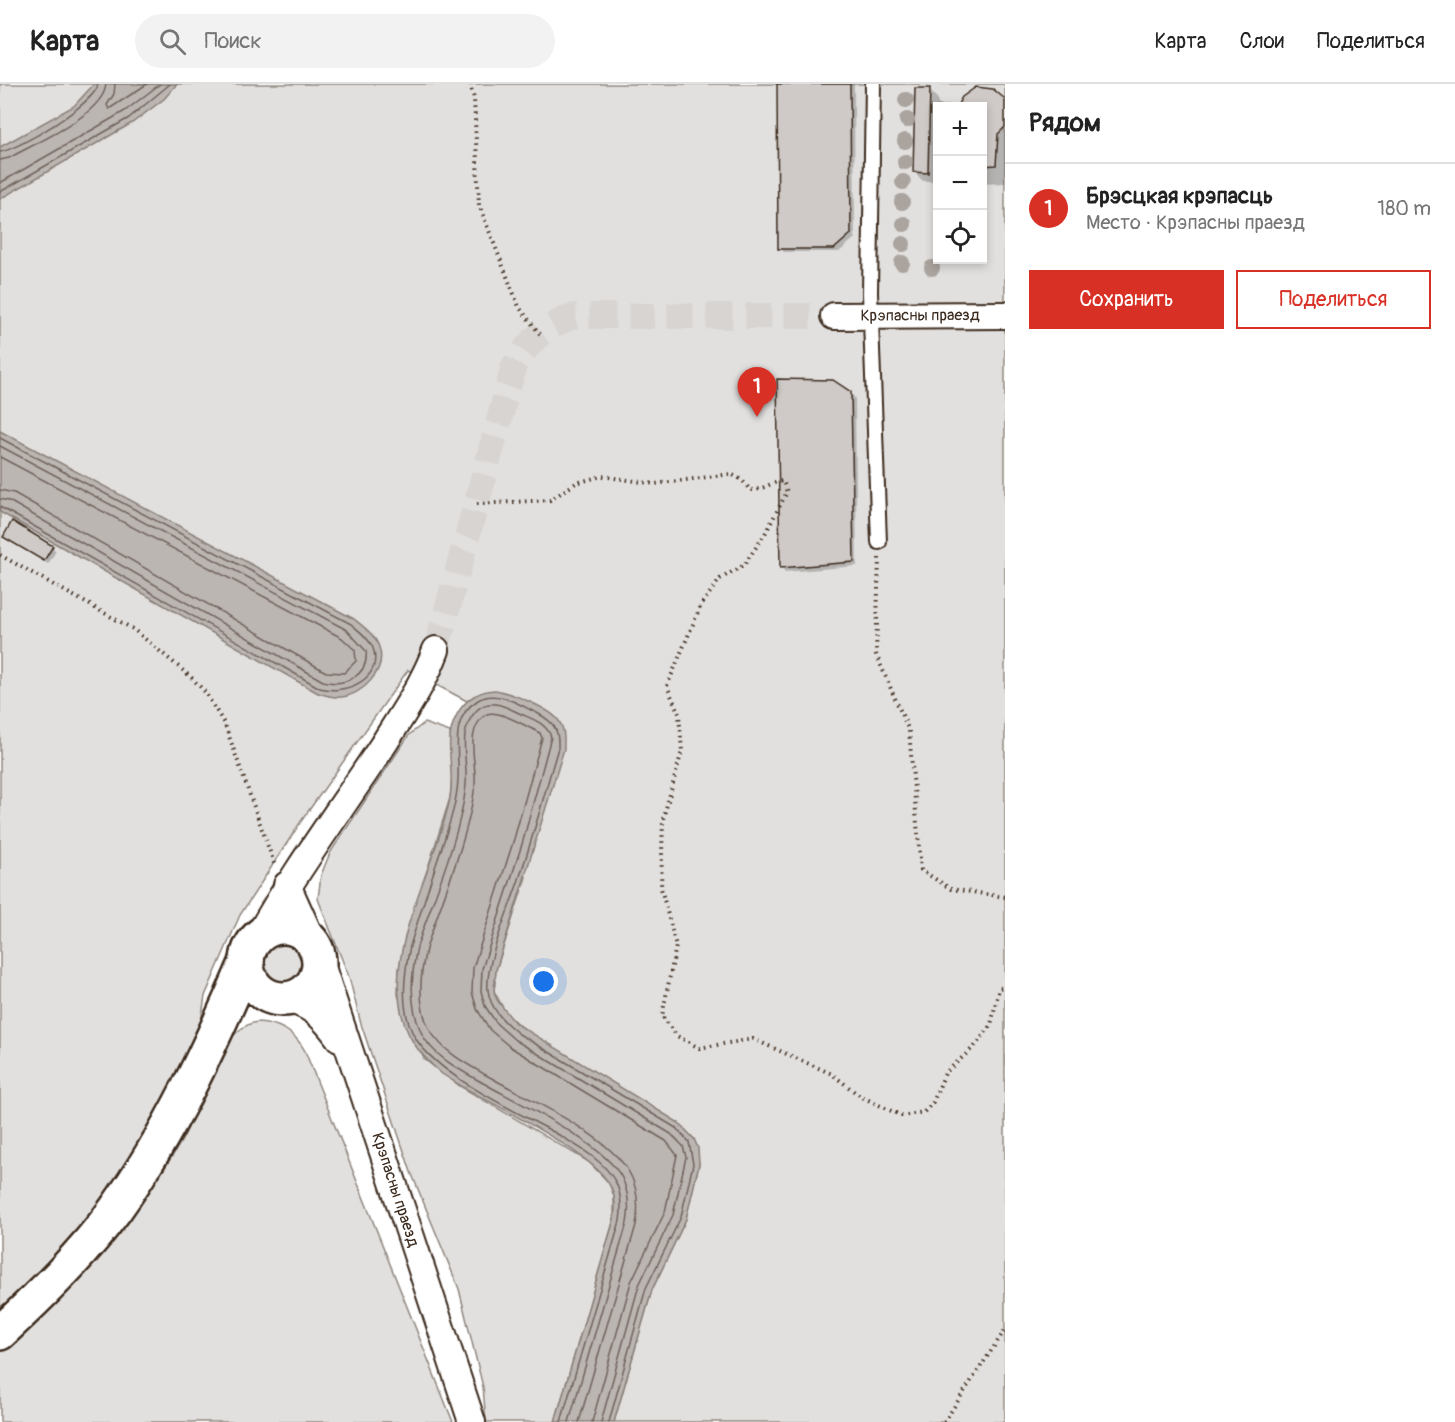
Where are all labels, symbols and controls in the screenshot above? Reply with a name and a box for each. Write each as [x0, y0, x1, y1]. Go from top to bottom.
search box [135, 14, 555, 68]
text: Карта [30, 24, 99, 59]
icon: search [156, 25, 189, 58]
text: Поиск [204, 27, 262, 55]
text: Карта [1154, 28, 1206, 55]
text: Слои [1239, 28, 1284, 55]
text: Поделиться [1317, 28, 1425, 55]
map controls [933, 102, 987, 264]
button: + [933, 102, 987, 156]
text: Рядом [1029, 107, 1101, 139]
button: − [933, 156, 987, 210]
text: Брэсцкая крэпасць [1086, 182, 1273, 210]
text: 1 [1045, 196, 1052, 221]
text: 180 m [1377, 196, 1431, 221]
button: locate [933, 210, 987, 264]
text: Место · Крэпасны праезд [1086, 210, 1305, 235]
button: Сохранить [1029, 270, 1224, 329]
button: Поделиться [1236, 270, 1431, 329]
street label: Крэпасны праезд [860, 305, 980, 326]
pin: 1 [738, 368, 777, 417]
your location [529, 967, 558, 996]
street label: Крэпасны праезд [367, 1130, 424, 1250]

